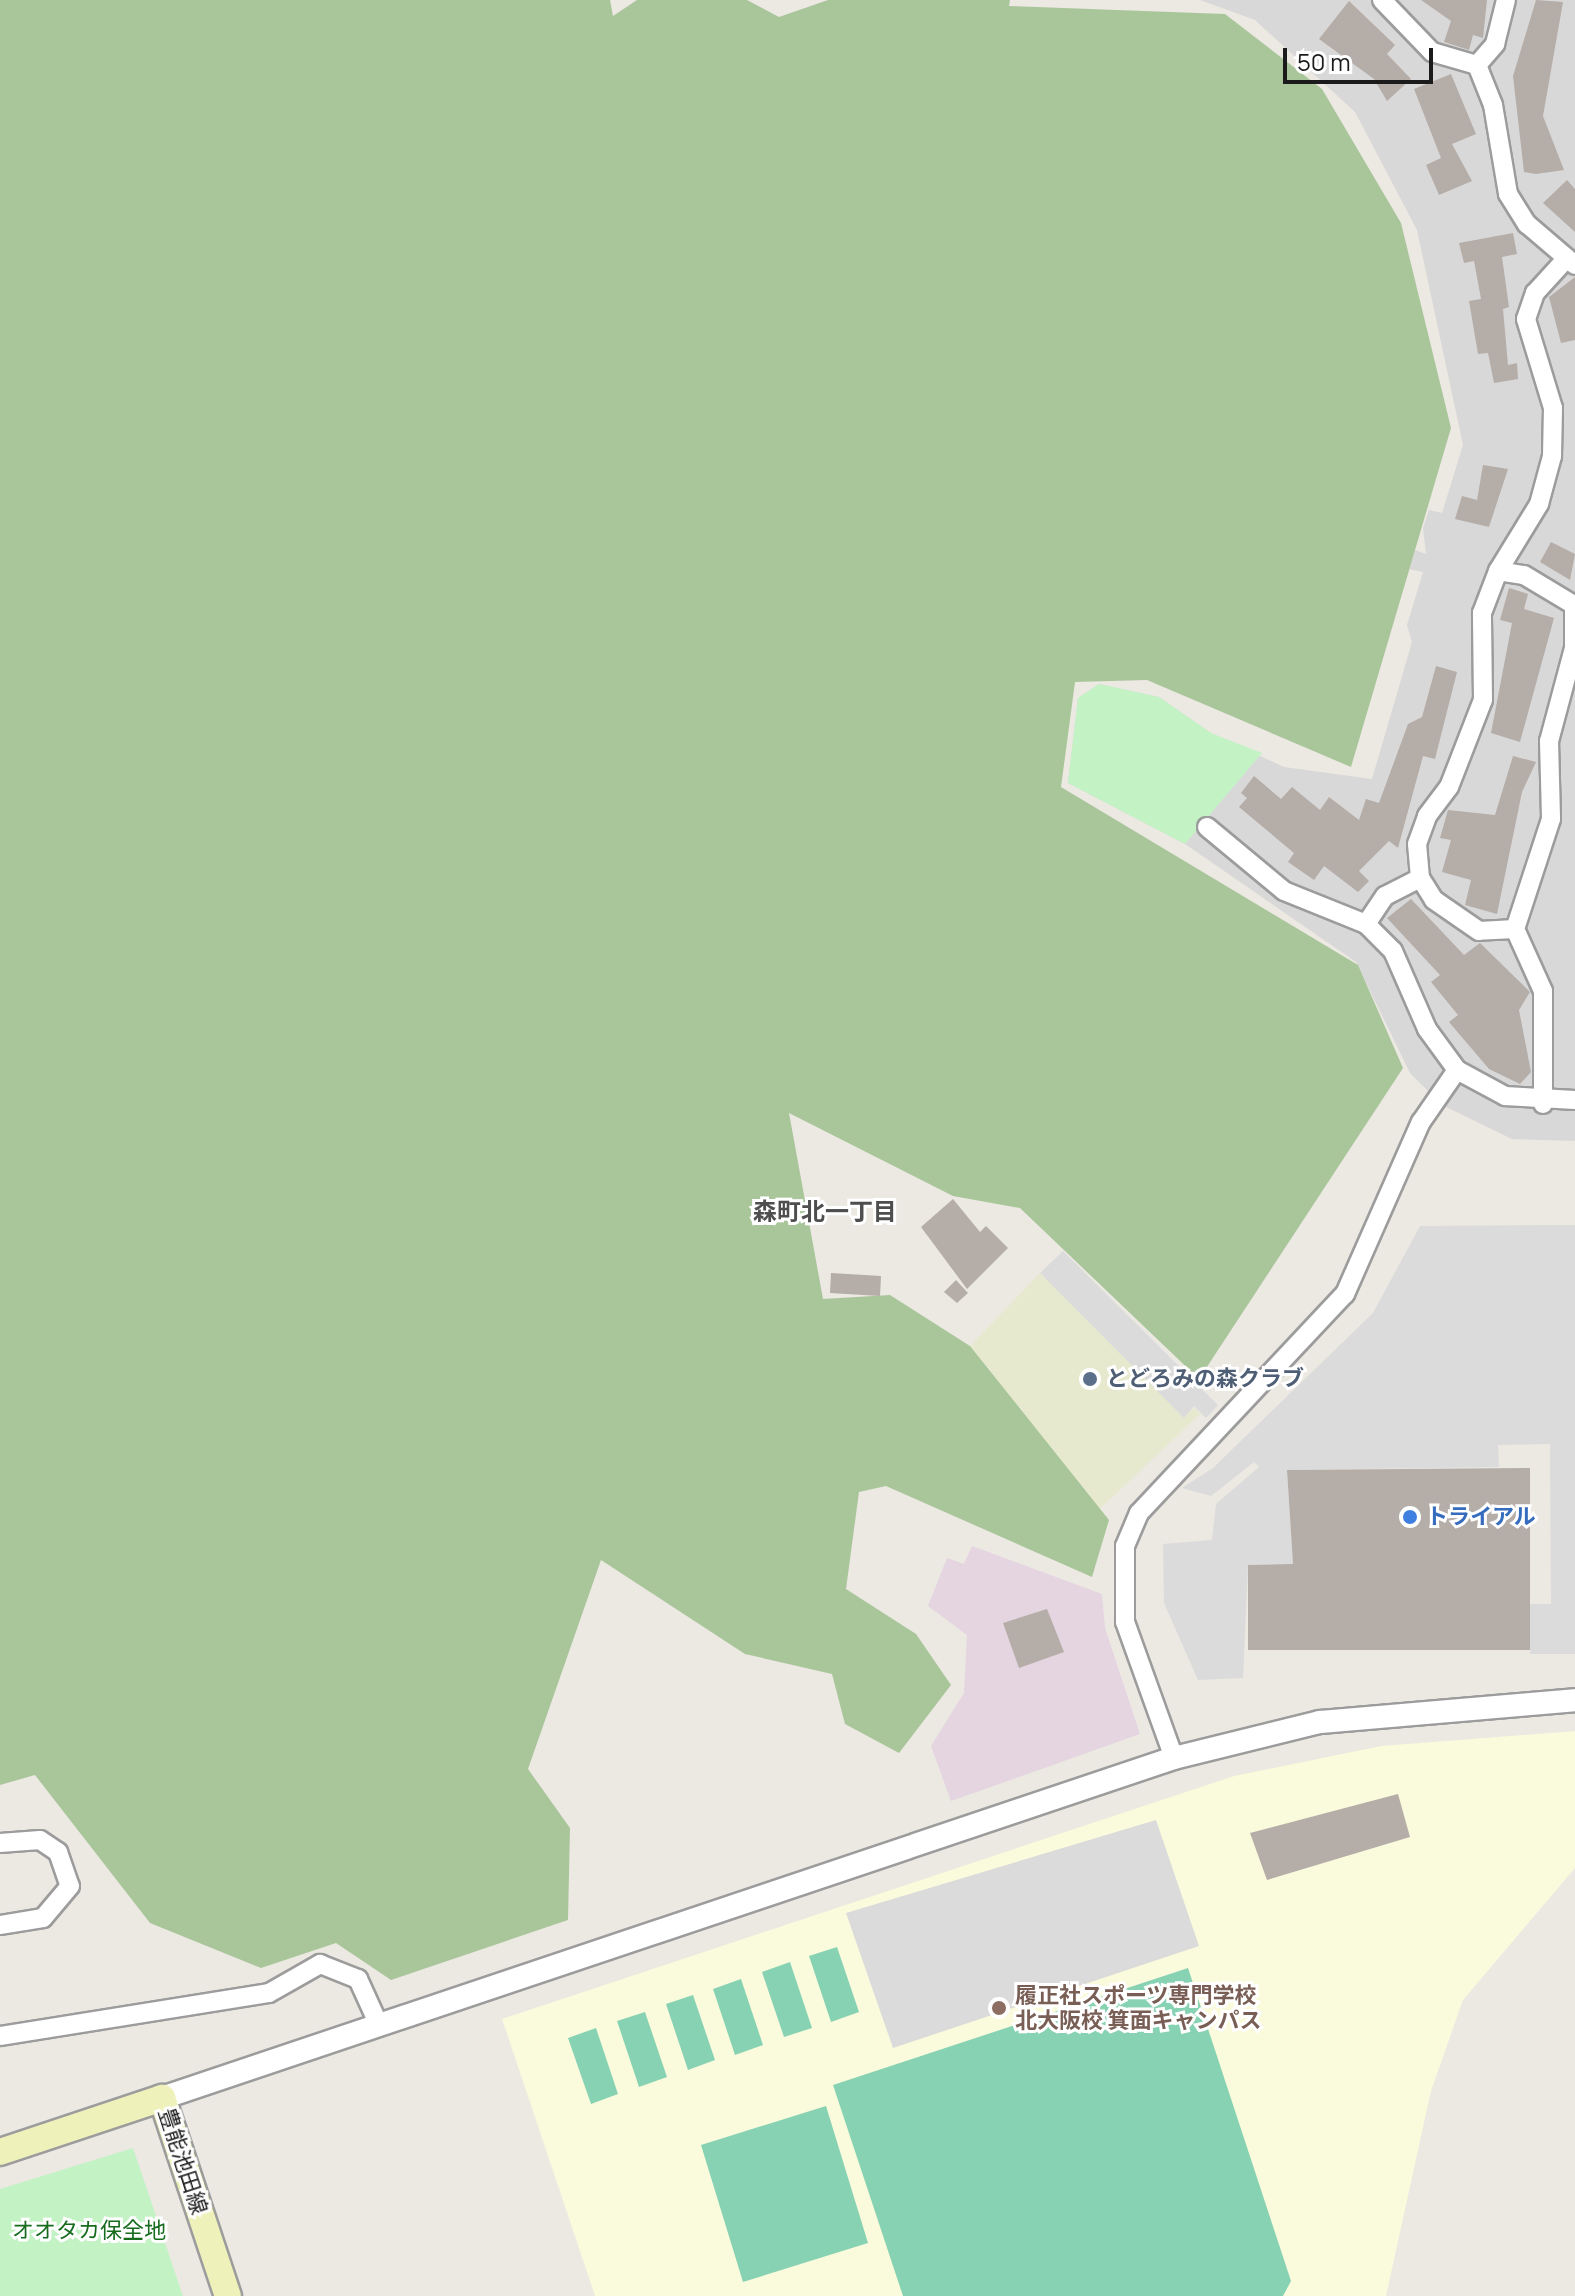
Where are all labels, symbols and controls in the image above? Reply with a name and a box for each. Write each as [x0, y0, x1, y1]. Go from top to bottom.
scale bar [1287, 32, 1437, 82]
text: 50 m [1297, 45, 1351, 78]
district label: 森町北一丁目 [753, 1197, 897, 1225]
place label: とどろみの森クラブ [1106, 1366, 1304, 1392]
marker: とどろみの森クラブ [1081, 1370, 1099, 1388]
place label: トライアル [1426, 1504, 1536, 1530]
marker: トライアル [1401, 1508, 1419, 1526]
place label: 履正社スポーツ専門学校 北大阪校 箕面キャンパス [1015, 1982, 1261, 2034]
marker: 履正社スポーツ専門学校 北大阪校 箕面キャンパス [990, 1999, 1008, 2017]
street label: 豊能池田線 [153, 2105, 213, 2217]
park label: オオタカ保全地 [12, 2218, 166, 2244]

